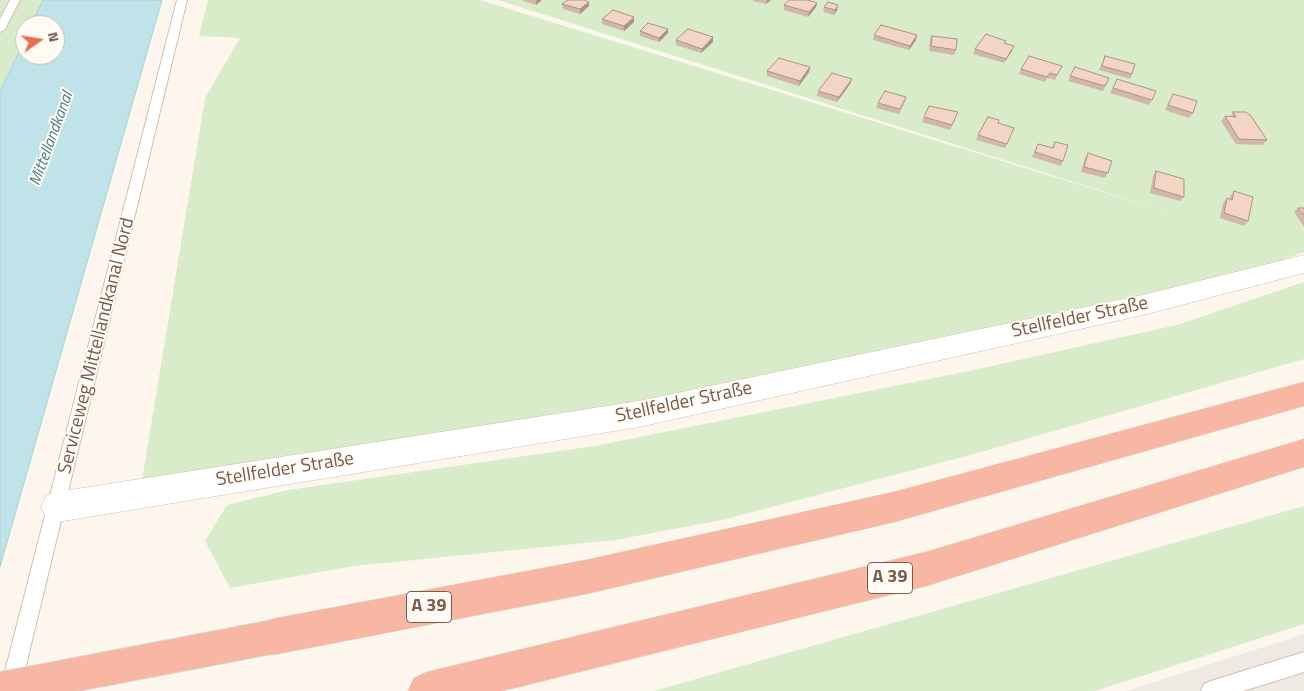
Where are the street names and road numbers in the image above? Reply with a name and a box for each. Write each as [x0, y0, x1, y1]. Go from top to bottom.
street label: Serviceweg Mittellandkanal Nord [54, 216, 140, 476]
street label: Stellfelder Straße [1010, 292, 1150, 344]
street label: Stellfelder Straße [614, 377, 754, 429]
street label: Stellfelder Straße [215, 448, 355, 492]
road number: A 39 [868, 562, 912, 594]
road number: A 39 [406, 592, 452, 622]

